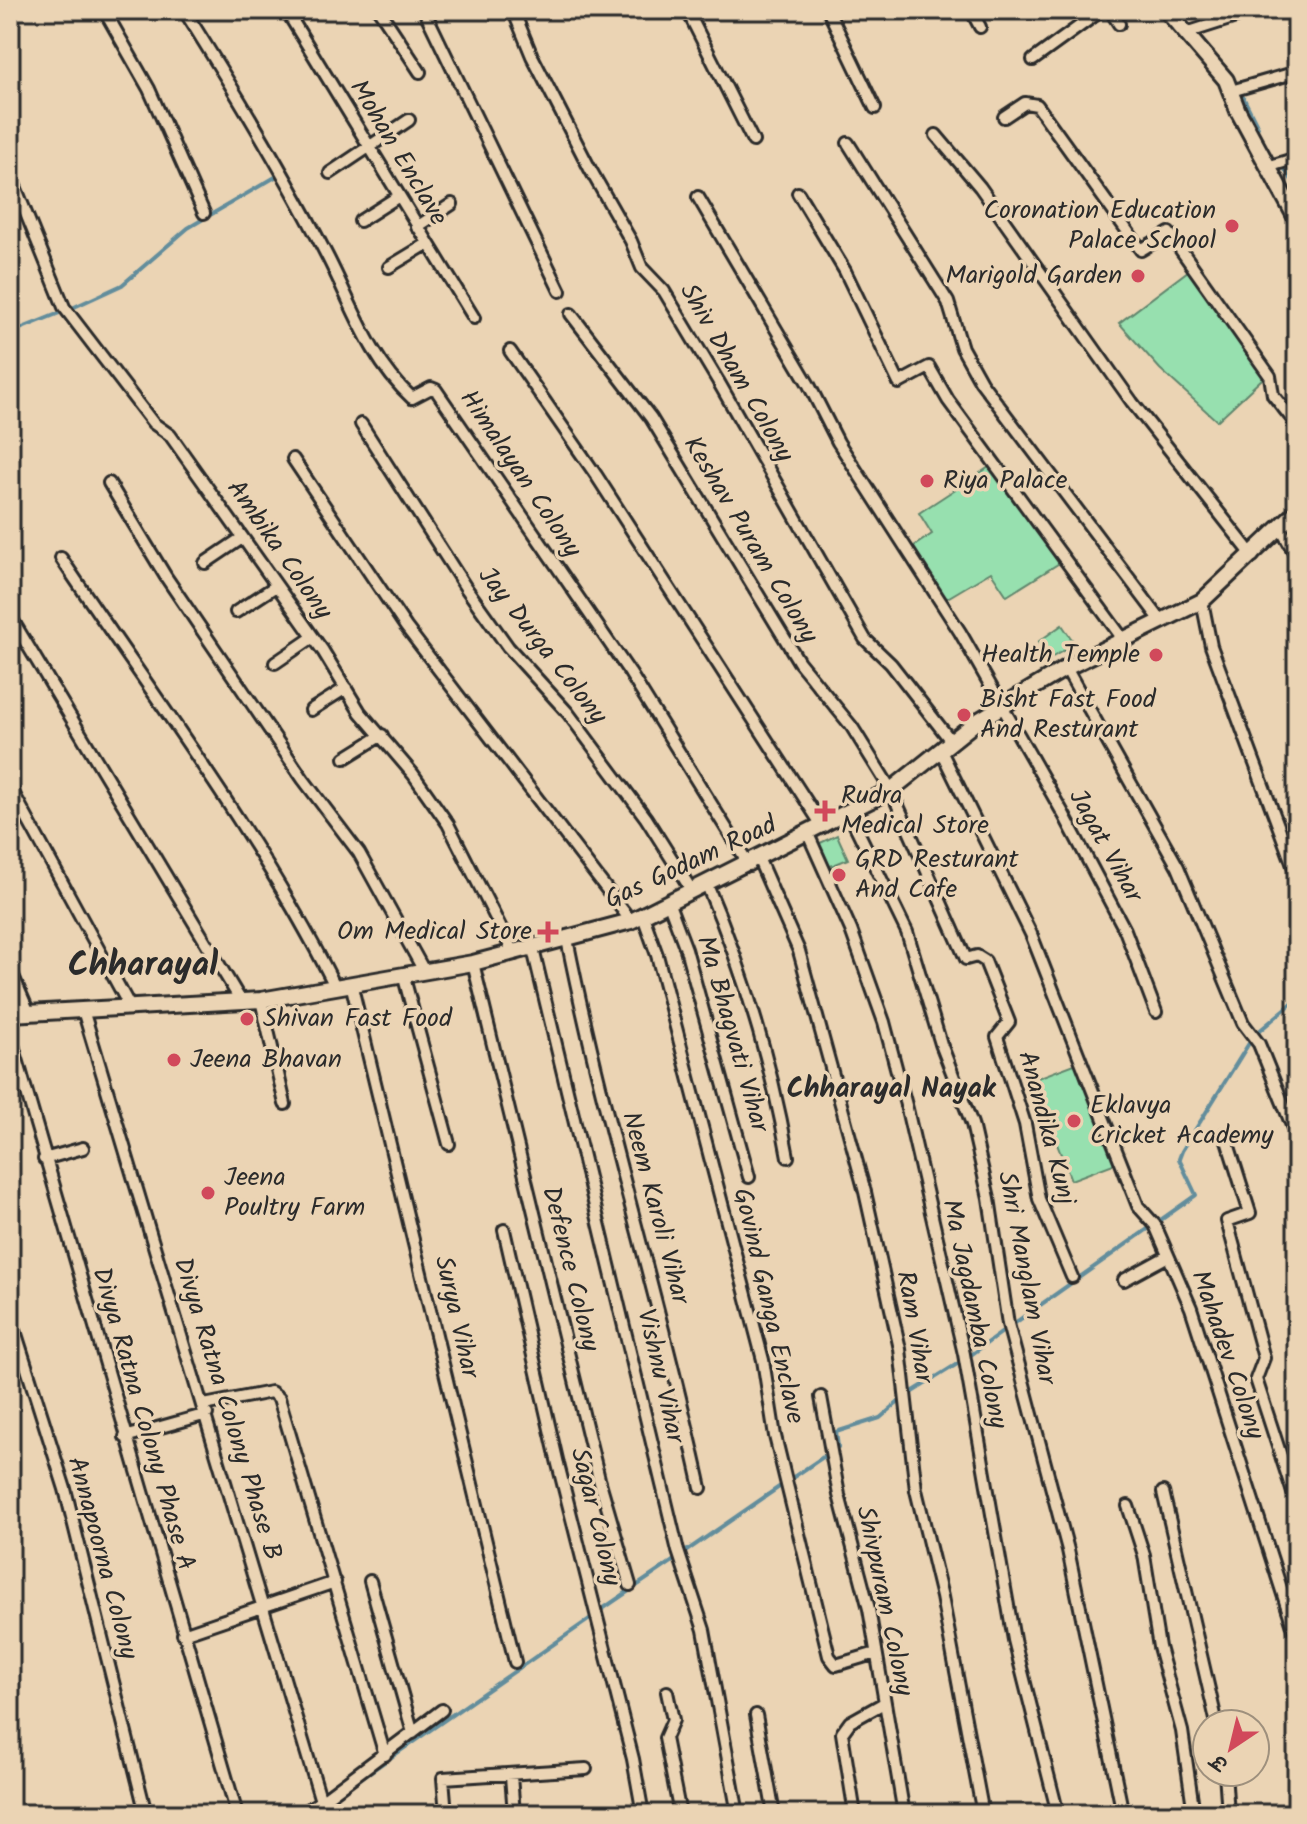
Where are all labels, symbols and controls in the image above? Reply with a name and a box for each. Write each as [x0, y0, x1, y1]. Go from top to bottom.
street label: Mohan Enclave [338, 72, 459, 235]
place label: Coronation Education Palace School [984, 190, 1216, 262]
marker: Coronation Education Palace School [1223, 217, 1241, 235]
place label: Marigold Garden [945, 255, 1122, 297]
marker: Marigold Garden [1129, 267, 1147, 285]
street label: Shiv Dham Colony [668, 276, 805, 471]
street label: Himalayan Colony [448, 381, 592, 567]
street label: Keshav Puram Colony [671, 428, 829, 653]
place label: Riya Palace [943, 460, 1068, 502]
street label: Ambika Colony [215, 471, 343, 629]
marker: Riya Palace [918, 472, 936, 490]
street label: Jay Durga Colony [467, 558, 618, 735]
place label: Health Temple [981, 634, 1140, 676]
marker: Health Temple [1147, 646, 1165, 664]
place label: Bisht Fast Food And Resturant [980, 679, 1157, 751]
marker: Bisht Fast Food And Resturant [955, 706, 973, 724]
place label: Rudra Medical Store [841, 775, 989, 847]
street label: Jagat Vihar [1057, 782, 1154, 912]
marker: Rudra Medical Store [816, 802, 834, 820]
street label: Gas Godam Road [598, 804, 785, 921]
place label: GRD Resturant And Cafe [855, 839, 1019, 911]
marker: GRD Resturant And Cafe [830, 866, 848, 884]
place label: Om Medical Store [337, 911, 532, 953]
marker: Om Medical Store [539, 923, 557, 941]
street label: Ma Bhagvati Vihar [684, 931, 781, 1139]
district label: Chharayal [68, 939, 219, 993]
place label: Shivan Fast Food [263, 998, 453, 1040]
marker: Shivan Fast Food [238, 1010, 256, 1028]
place label: Jeena Bhavan [190, 1039, 342, 1081]
street label: Anandika Kunj [1005, 1046, 1087, 1211]
marker: Jeena Bhavan [165, 1051, 183, 1069]
district label: Chharayal Nayak [786, 1067, 997, 1112]
place label: Eklavya Cricket Academy [1090, 1085, 1274, 1157]
street label: Neem Karoli Vihar [609, 1107, 701, 1310]
marker: Eklavya Cricket Academy [1065, 1112, 1083, 1130]
place label: Jeena Poultry Farm [224, 1157, 365, 1229]
street label: Shri Manglam Vihar [985, 1168, 1068, 1390]
street label: Defence Colony [529, 1182, 611, 1357]
marker: Jeena Poultry Farm [199, 1184, 217, 1202]
street label: Govind Ganga Enclave [720, 1184, 816, 1428]
street label: Ma Jagdamba Colony [929, 1195, 1019, 1433]
street label: Divya Ratna Colony Phase B [161, 1252, 293, 1566]
street label: Surya Vihar [422, 1252, 491, 1384]
street label: Divya Ratna Colony Phase A [80, 1262, 206, 1576]
street label: Mahadev Colony [1178, 1265, 1276, 1446]
street label: Ram Vihar [883, 1268, 945, 1388]
street label: Vishnu Vihar [624, 1305, 696, 1449]
street label: Sagar Colony [558, 1443, 633, 1591]
street label: Annapoorna Colony [55, 1452, 149, 1665]
street label: Shivpuram Colony [843, 1502, 925, 1701]
north arrow [1191, 1708, 1271, 1788]
text: उ [1202, 1742, 1237, 1781]

